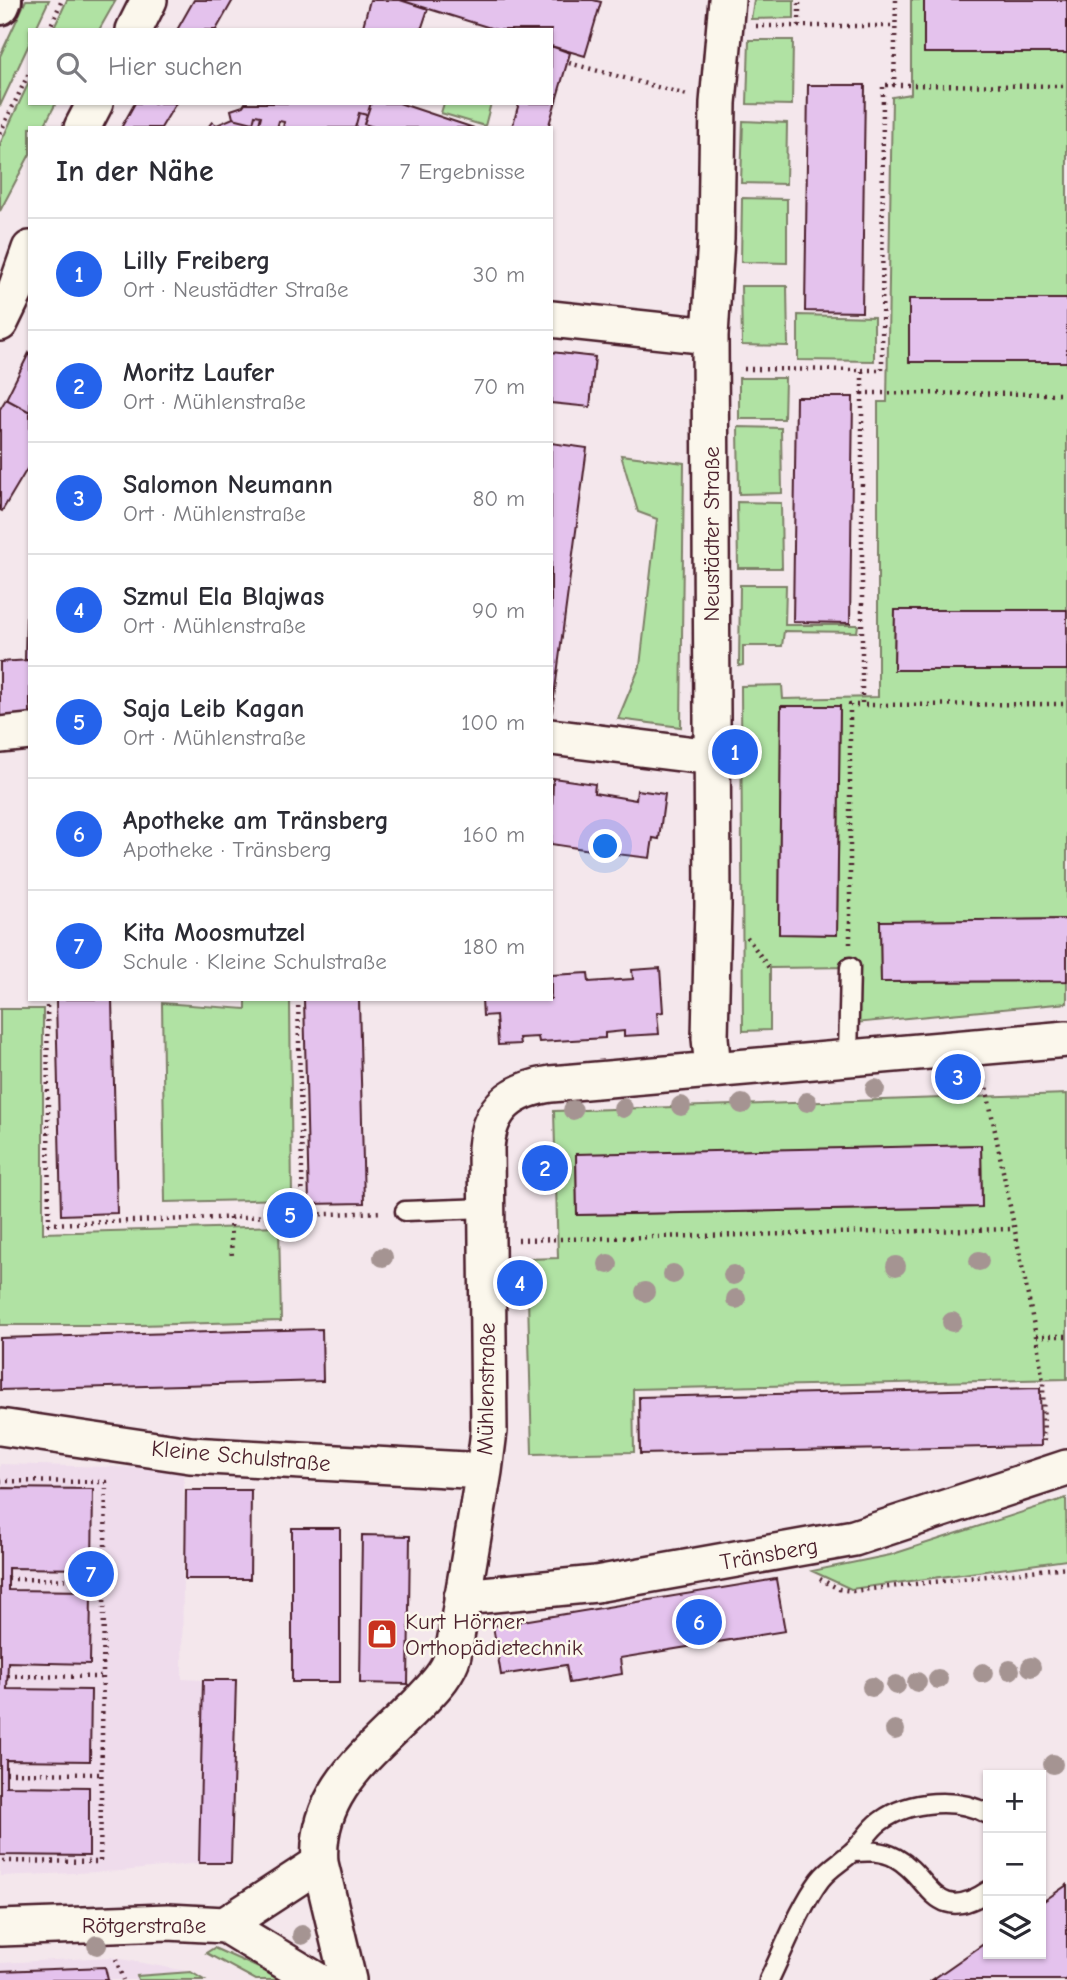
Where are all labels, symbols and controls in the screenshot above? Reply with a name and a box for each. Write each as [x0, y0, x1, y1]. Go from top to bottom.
search box [28, 28, 553, 105]
icon: search [52, 48, 90, 86]
text: Hier suchen [108, 52, 243, 82]
text: In der Nähe [56, 154, 214, 189]
text: 7 Ergebnisse [400, 158, 525, 185]
text: Lilly Freiberg [123, 246, 270, 276]
text: 1 [74, 261, 84, 288]
text: 30 m [473, 261, 525, 288]
text: Ort · Neustädter Straße [123, 276, 349, 303]
text: Moritz Laufer [123, 358, 274, 388]
text: 2 [73, 373, 85, 400]
text: 70 m [473, 373, 525, 400]
text: Ort · Mühlenstraße [123, 388, 306, 415]
street label: Neustädter Straße [698, 446, 725, 622]
text: Salomon Neumann [123, 470, 333, 500]
text: 3 [73, 485, 85, 512]
text: 80 m [472, 485, 525, 512]
text: Ort · Mühlenstraße [123, 500, 306, 527]
text: Szmul Ela Blajwas [123, 582, 324, 612]
text: 4 [74, 597, 84, 624]
text: 90 m [472, 597, 525, 624]
text: Ort · Mühlenstraße [123, 612, 306, 639]
text: Saja Leib Kagan [123, 694, 304, 724]
text: 5 [73, 709, 85, 736]
text: 100 m [461, 709, 525, 736]
text: Ort · Mühlenstraße [123, 724, 306, 751]
pin: 1 [712, 726, 758, 778]
text: Apotheke am Tränsberg [123, 806, 389, 836]
text: 6 [73, 821, 85, 848]
text: 160 m [463, 821, 525, 848]
your location [588, 829, 622, 863]
text: Apotheke · Tränsberg [123, 836, 332, 863]
text: Kita Moosmutzel [123, 918, 306, 948]
text: 7 [74, 933, 84, 960]
text: 180 m [463, 933, 525, 960]
text: Schule · Kleine Schulstraße [123, 948, 387, 975]
pin: 3 [935, 1051, 981, 1103]
pin: 2 [522, 1142, 568, 1194]
pin: 5 [267, 1189, 313, 1241]
pin: 4 [497, 1257, 543, 1309]
street label: Mühlenstraße [471, 1322, 501, 1456]
street label: Kleine Schulstraße [150, 1435, 332, 1477]
street label: Tränsberg [718, 1532, 820, 1576]
pin: 7 [68, 1548, 114, 1600]
pin: 6 [676, 1596, 722, 1648]
place label: Kurt Hörner Orthopädietechnik [405, 1608, 583, 1661]
shop icon: Kurt Hörner Orthopädietechnik [365, 1617, 399, 1651]
map controls [983, 1770, 1046, 1959]
button: + [983, 1770, 1046, 1833]
button: − [983, 1833, 1046, 1896]
button: layers [983, 1896, 1046, 1959]
street label: Rötgerstraße [82, 1912, 206, 1939]

